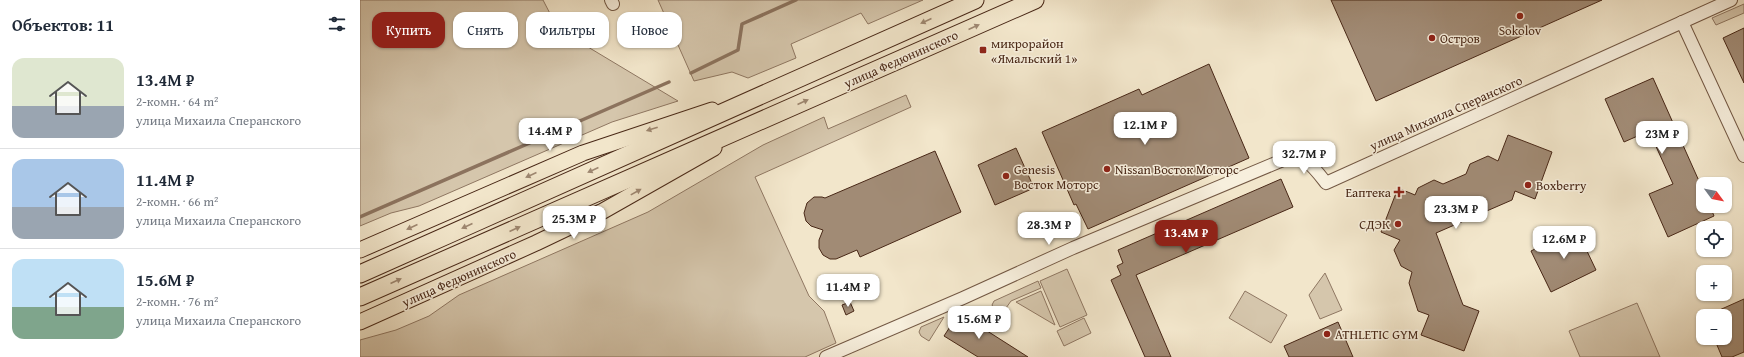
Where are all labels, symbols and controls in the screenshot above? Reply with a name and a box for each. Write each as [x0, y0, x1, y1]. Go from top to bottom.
marker: Sokolov [1515, 11, 1525, 21]
text: Объектов: 11 [12, 12, 114, 37]
chip: Купить [372, 12, 445, 48]
chip: Снять [453, 12, 518, 48]
chip: Фильтры [526, 12, 609, 48]
chip: Новое [617, 12, 682, 48]
icon: filters [326, 13, 348, 35]
one-way arrow [921, 18, 932, 24]
place label: Sokolov [1499, 21, 1542, 40]
one-way arrow [968, 24, 979, 30]
street label: улица Федюнинского [840, 25, 961, 93]
place label: Остров [1440, 29, 1480, 48]
marker: Остров [1427, 33, 1437, 43]
place label: микрорайон «Ямальский 1» [991, 34, 1077, 68]
marker: микрорайон «Ямальский 1» [978, 45, 988, 55]
text: 13.4M ₽ [136, 67, 194, 92]
street label: улица Михаила Сперанского [1366, 71, 1526, 156]
icon: home [44, 74, 92, 122]
text: 2-комн. · 64 m² [136, 92, 218, 111]
one-way arrow [798, 99, 809, 105]
text: улица Михаила Сперанского [136, 111, 301, 130]
pin: 12.1M ₽ [1108, 112, 1182, 146]
text: 12.1M ₽ [1123, 115, 1167, 134]
pin: 14.4M ₽ [513, 118, 587, 152]
text: 14.4M ₽ [528, 121, 572, 140]
pin: 23M ₽ [1634, 121, 1690, 155]
text: 23M ₽ [1645, 124, 1679, 143]
one-way arrow [646, 126, 658, 132]
pin: 32.7M ₽ [1267, 141, 1341, 175]
text: 32.7M ₽ [1282, 144, 1326, 163]
place label: Genesis Восток Моторс [1014, 160, 1099, 194]
place label: Nissan Восток Моторс [1115, 160, 1239, 179]
marker: Nissan Восток Моторс [1102, 164, 1112, 174]
text: 11.4M ₽ [136, 167, 194, 192]
one-way arrow [588, 167, 599, 173]
marker: Genesis Восток Моторс [1001, 171, 1011, 181]
one-way arrow [525, 172, 537, 178]
icon: home [44, 175, 92, 223]
place label: Boxberry [1536, 176, 1587, 195]
north arrow [1696, 177, 1732, 213]
map controls [1696, 177, 1732, 345]
marker: Boxberry [1523, 180, 1533, 190]
place label: Еаптека [1346, 183, 1392, 202]
marker: Еаптека [1394, 187, 1404, 197]
one-way arrow [630, 189, 642, 196]
text: 2-комн. · 66 m² [136, 192, 218, 211]
pin: 23.3M ₽ [1419, 196, 1493, 230]
text: 23.3M ₽ [1434, 199, 1478, 218]
pin: 25.3M ₽ [537, 206, 611, 240]
text: 25.3M ₽ [552, 209, 596, 228]
text: улица Михаила Сперанского [136, 211, 301, 230]
pin: 28.3M ₽ [1012, 212, 1086, 246]
text: 28.3M ₽ [1027, 215, 1071, 234]
place label: СДЭК [1359, 215, 1390, 234]
marker: СДЭК [1393, 219, 1403, 229]
pin: 13.4M ₽ [1149, 220, 1223, 254]
button: locate [1696, 221, 1732, 257]
text: 13.4M ₽ [1164, 223, 1208, 242]
one-way arrow [406, 224, 418, 230]
one-way arrow [461, 224, 473, 230]
one-way arrow [509, 226, 520, 232]
pin: 12.6M ₽ [1527, 226, 1601, 260]
text: 12.6M ₽ [1542, 229, 1586, 248]
street label: улица Федюнинского [398, 244, 519, 312]
button: + [1696, 265, 1732, 301]
text: 15.6M ₽ [136, 267, 194, 292]
pin: 11.4M ₽ [811, 274, 885, 308]
icon: home [44, 275, 92, 323]
text: 11.4M ₽ [826, 277, 870, 296]
one-way arrow [390, 278, 402, 284]
text: 2-комн. · 76 m² [136, 292, 218, 311]
pin: 15.6M ₽ [942, 306, 1016, 340]
text: 15.6M ₽ [957, 309, 1001, 328]
button: − [1696, 309, 1732, 345]
text: улица Михаила Сперанского [136, 311, 301, 330]
place label: ATHLETIC GYM [1335, 325, 1419, 344]
marker: ATHLETIC GYM [1322, 329, 1332, 339]

